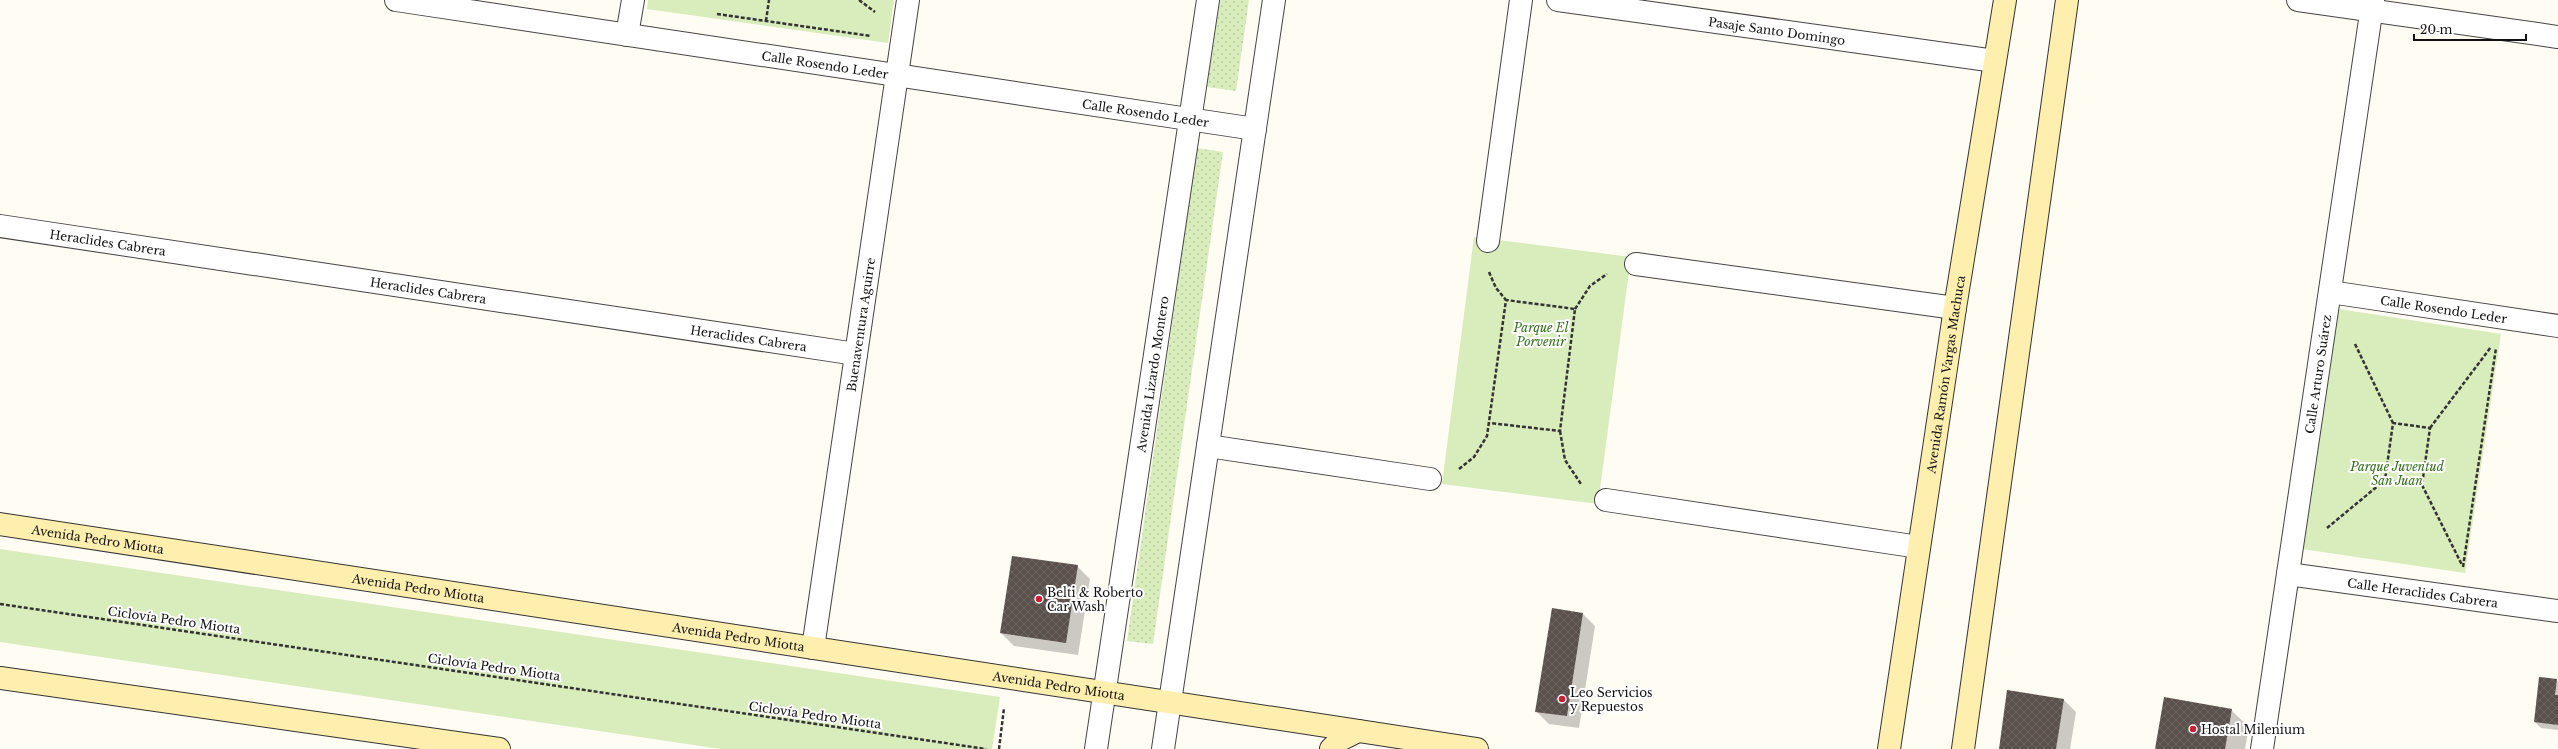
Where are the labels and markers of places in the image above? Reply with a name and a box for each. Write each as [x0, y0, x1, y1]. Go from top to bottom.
place label: Belti & Roberto Car Wash [1047, 585, 1143, 614]
marker: Belti & Roberto Car Wash [1034, 594, 1044, 604]
place label: Leo Servicios y Repuestos [1570, 685, 1652, 714]
marker: Leo Servicios y Repuestos [1557, 694, 1567, 704]
place label: Hostal Milenium [2201, 722, 2305, 737]
marker: Hostal Milenium [2188, 724, 2198, 734]

